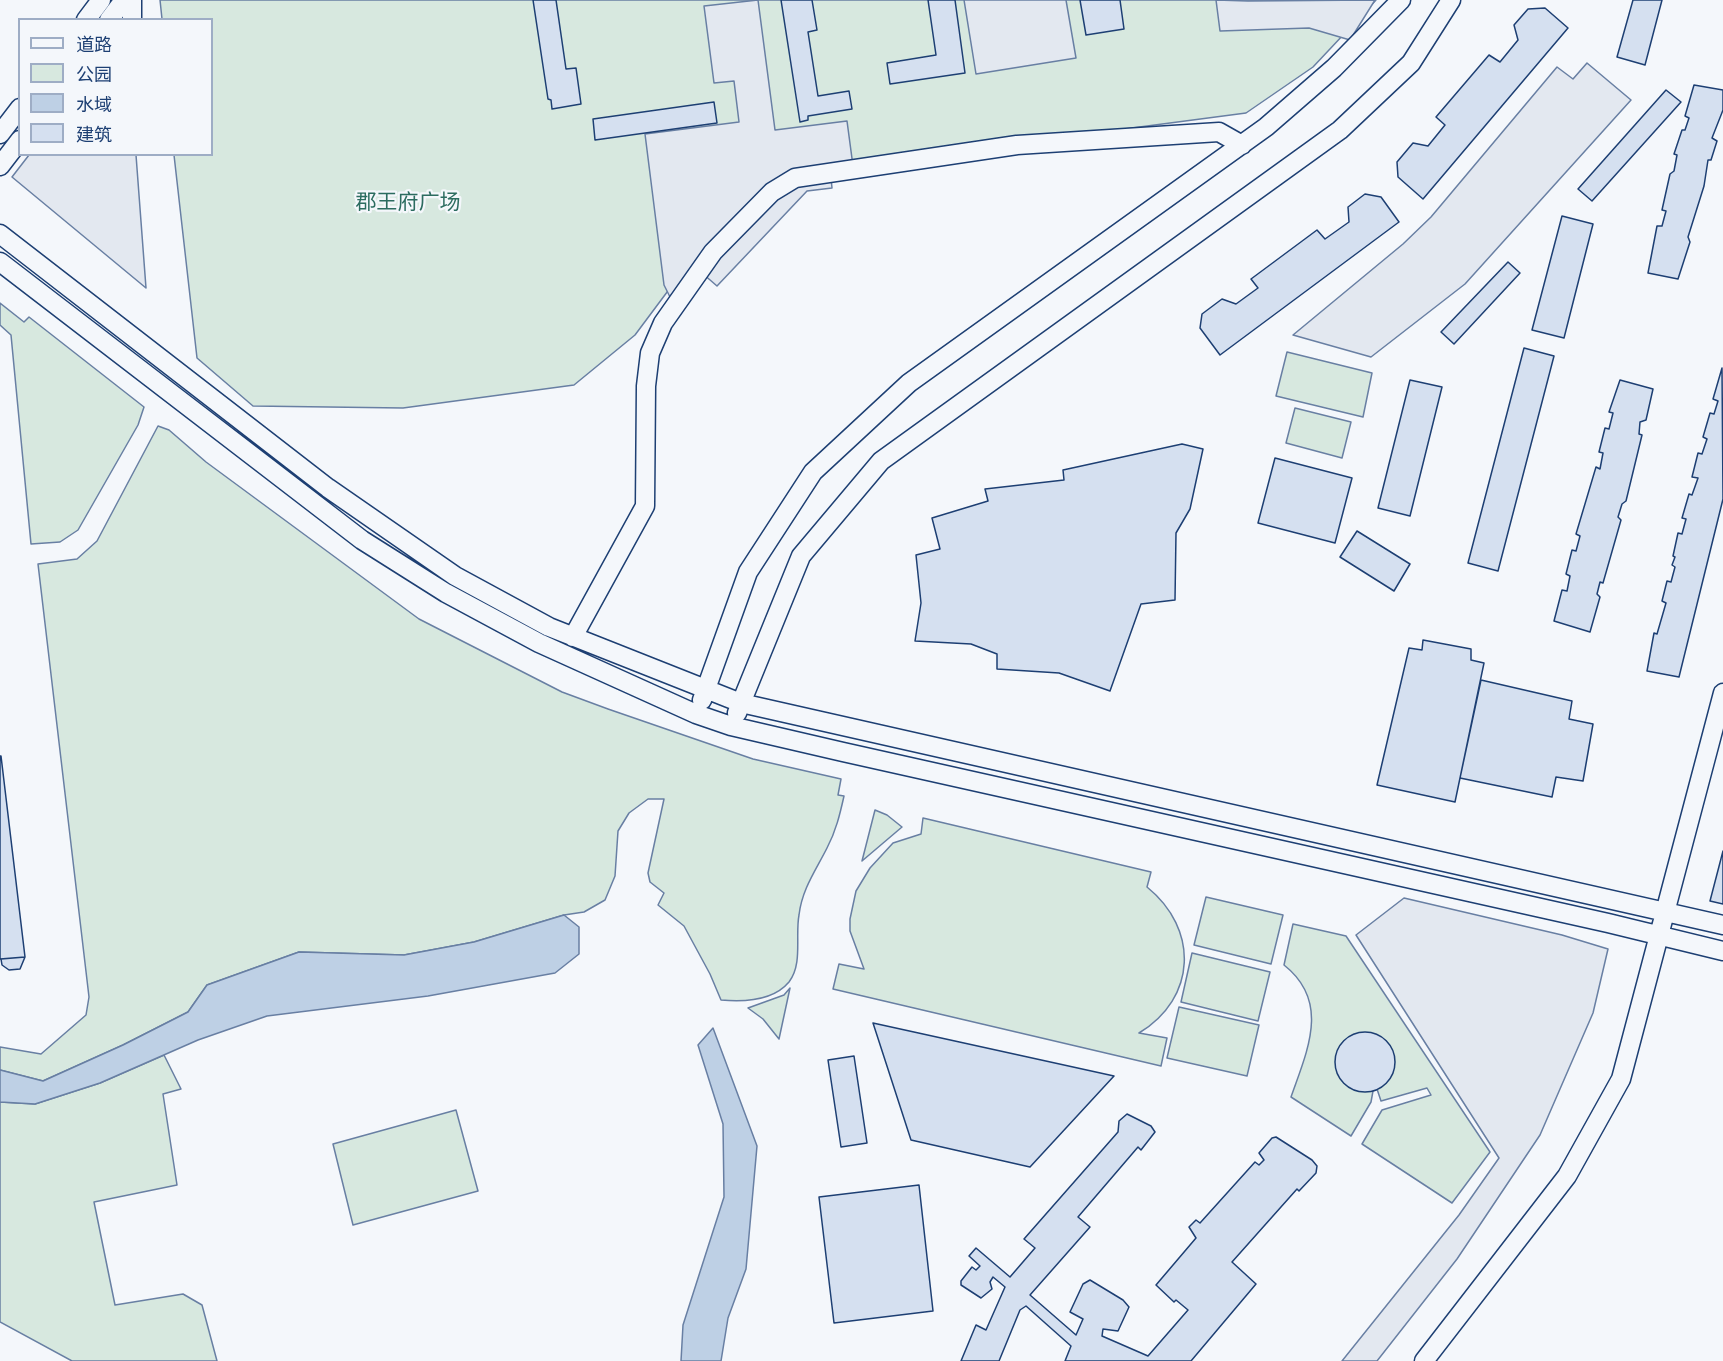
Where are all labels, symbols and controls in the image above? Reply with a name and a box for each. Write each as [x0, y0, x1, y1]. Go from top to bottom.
legend [18, 18, 213, 156]
text: 道路 [76, 33, 112, 56]
text: 公园 [76, 63, 112, 86]
text: 水域 [76, 93, 112, 116]
text: 建筑 [76, 123, 112, 146]
park label: 郡王府广场 [356, 190, 460, 216]

